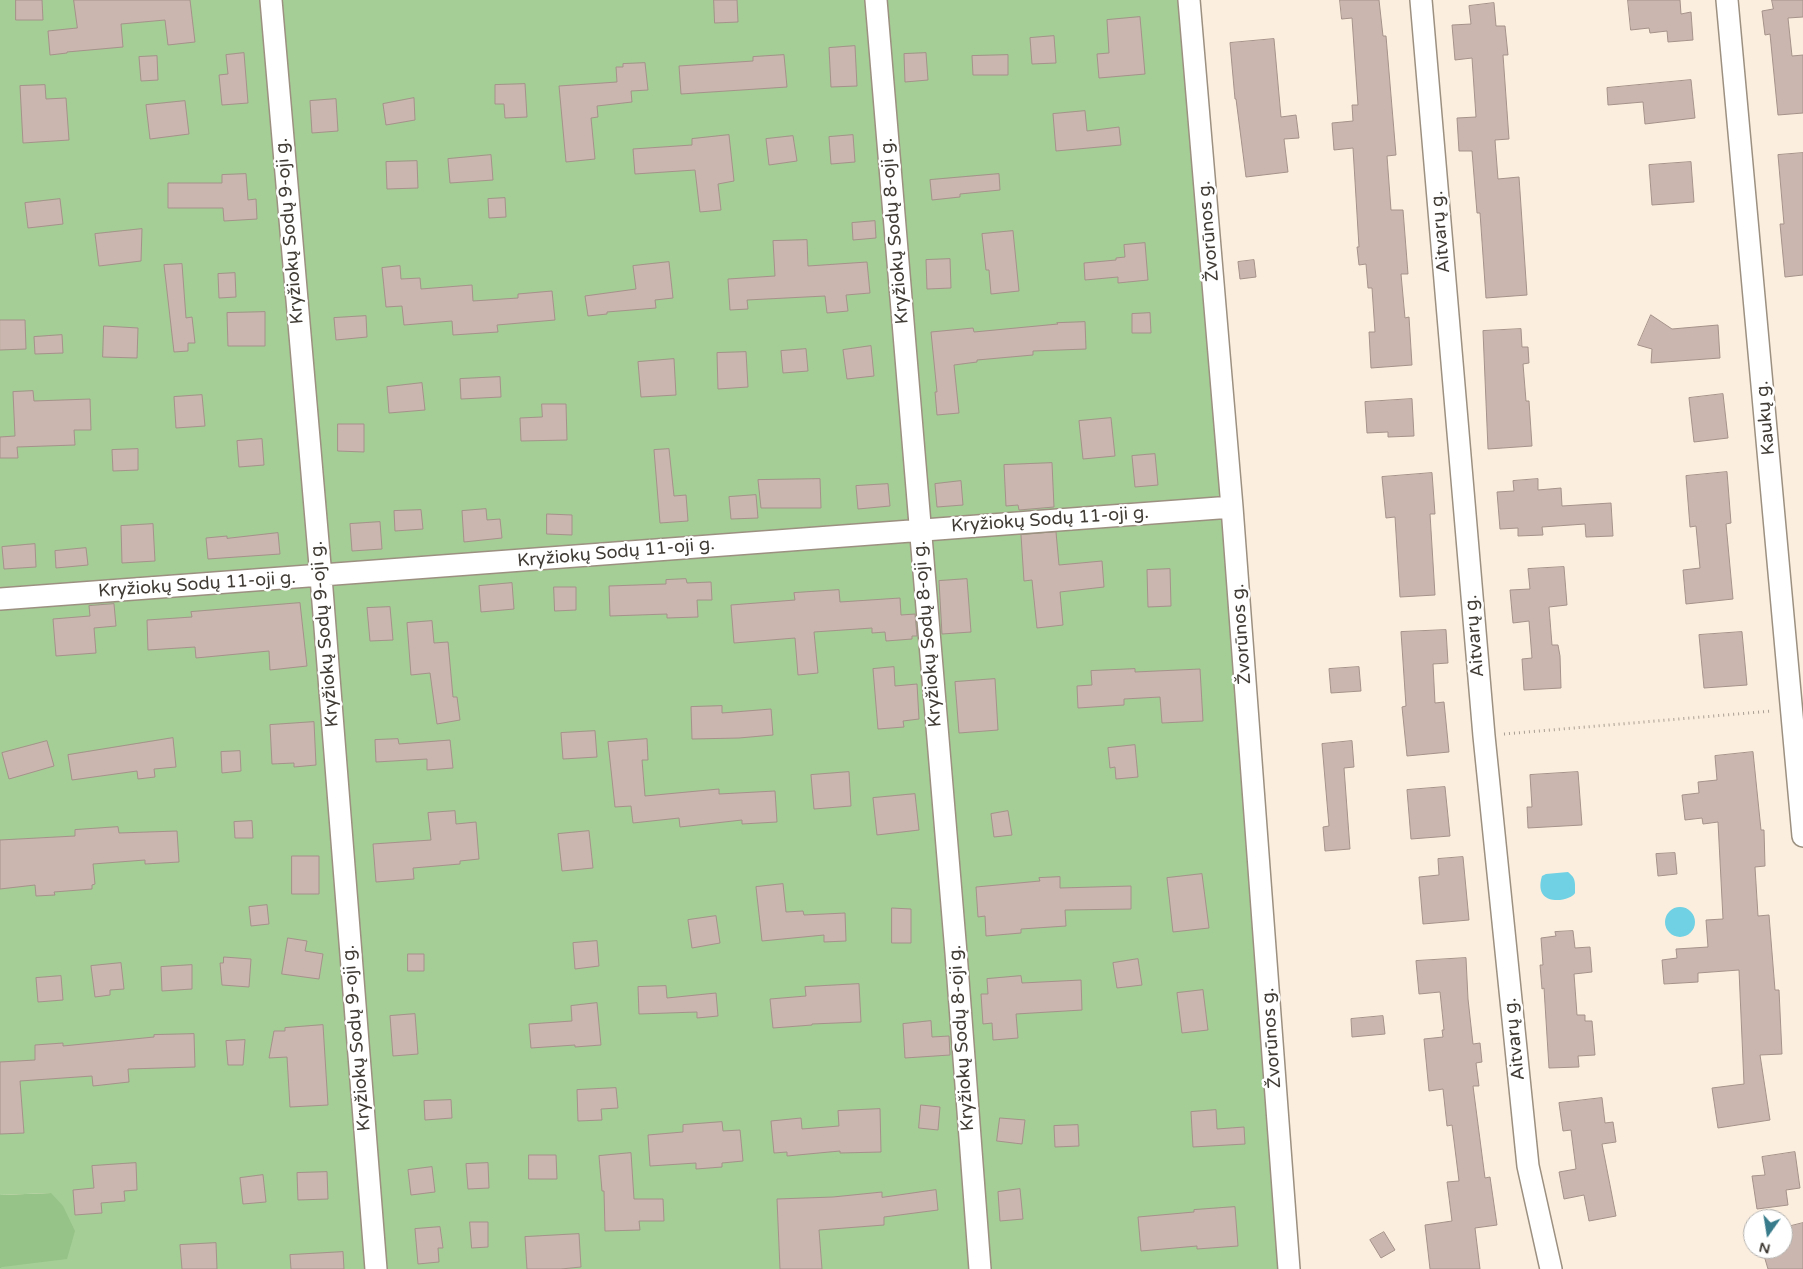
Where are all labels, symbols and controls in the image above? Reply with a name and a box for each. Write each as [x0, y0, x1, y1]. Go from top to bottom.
street label: Kryžiokų Sodų 9-oji g. [271, 137, 309, 325]
street label: Kryžiokų Sodų 8-oji g. [876, 137, 914, 325]
street label: Žvorūnos g. [1194, 180, 1224, 282]
street label: Aitvarų g. [1427, 190, 1455, 274]
street label: Kaukų g. [1752, 380, 1780, 456]
street label: Kryžiokų Sodų 11-oji g. [950, 502, 1150, 538]
street label: Kryžiokų Sodų 11-oji g. [516, 534, 716, 572]
street label: Kryžiokų Sodų 9-oji g. [306, 540, 344, 728]
street label: Kryžiokų Sodų 8-oji g. [909, 540, 947, 728]
street label: Kryžiokų Sodų 11-oji g. [97, 567, 297, 603]
street label: Žvorūnos g. [1228, 583, 1256, 685]
street label: Aitvarų g. [1461, 594, 1489, 678]
street label: Kryžiokų Sodų 9-oji g. [338, 944, 376, 1132]
street label: Kryžiokų Sodų 8-oji g. [945, 944, 979, 1132]
street label: Žvorūnos g. [1258, 987, 1286, 1089]
street label: Aitvarų g. [1500, 997, 1530, 1081]
north arrow [1743, 1209, 1793, 1259]
text: N [1757, 1239, 1772, 1258]

